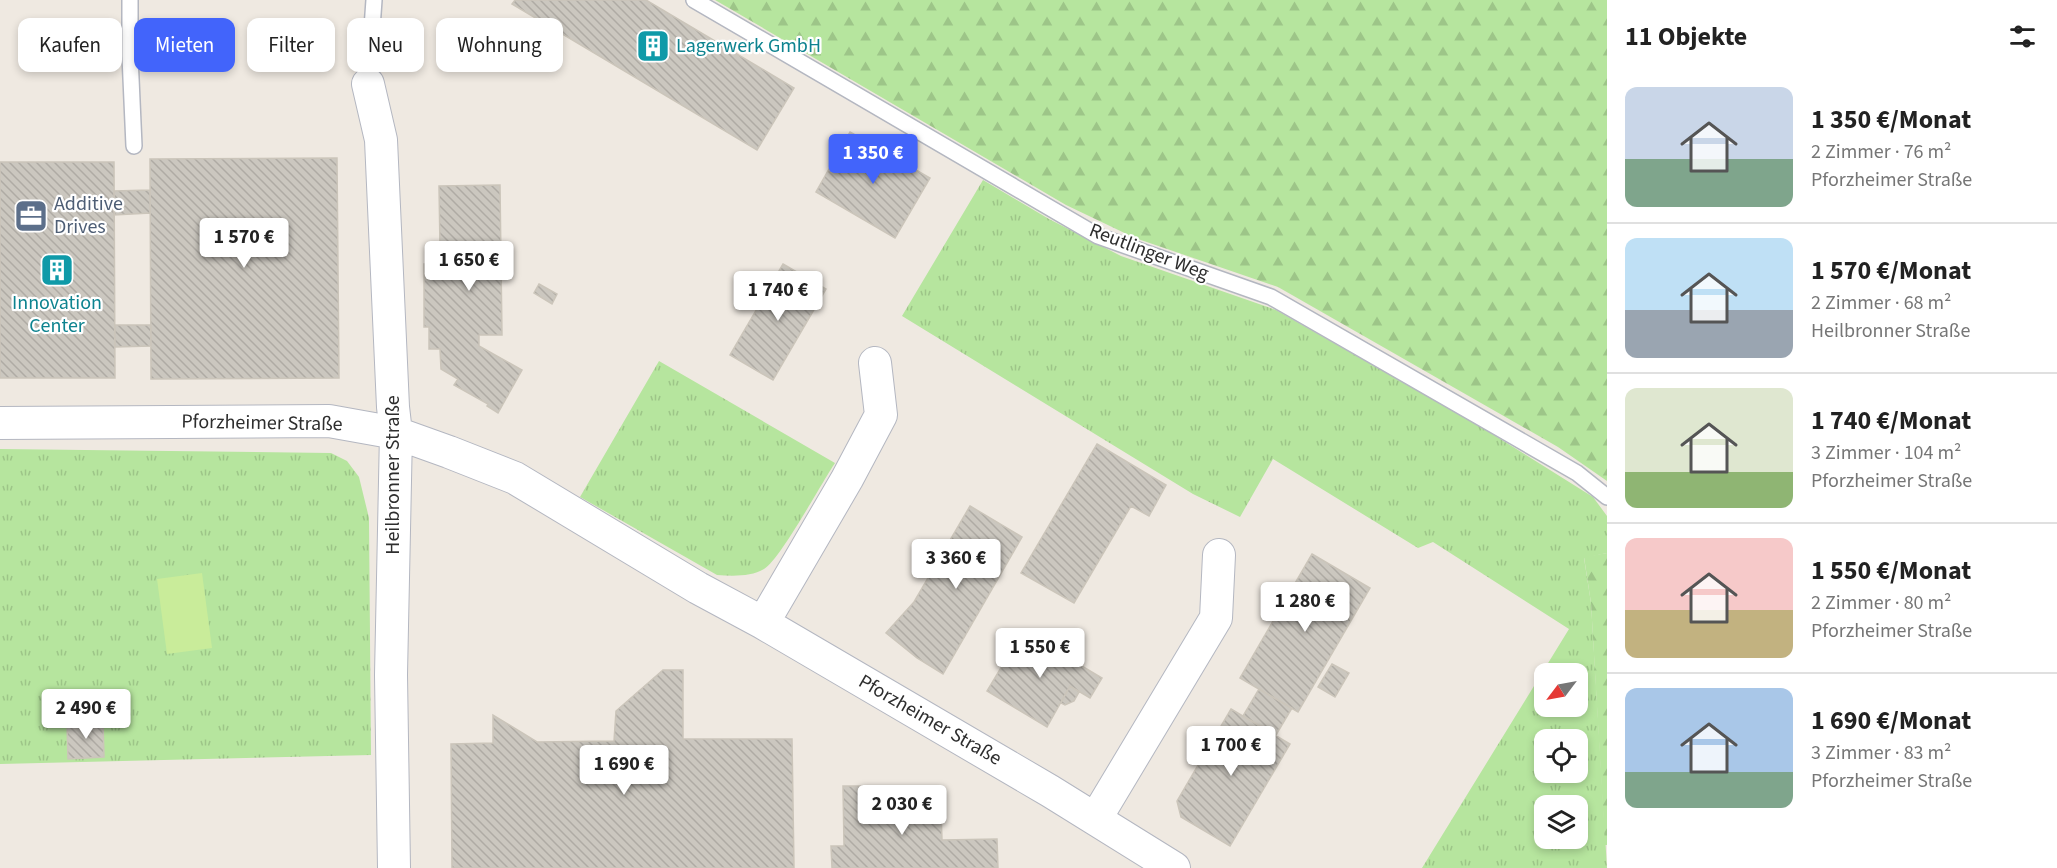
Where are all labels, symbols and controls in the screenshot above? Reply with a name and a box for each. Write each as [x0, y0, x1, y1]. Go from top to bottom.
chip: Kaufen [18, 18, 122, 72]
chip: Mieten [134, 18, 235, 72]
chip: Filter [247, 18, 335, 72]
chip: Neu [347, 18, 424, 72]
chip: Wohnung [436, 18, 563, 72]
text: 11 Objekte [1625, 18, 1747, 55]
icon: filters [2006, 20, 2039, 53]
building icon: Lagerwerk GmbH [635, 28, 671, 64]
place label: Lagerwerk GmbH [676, 32, 821, 60]
text: 1 350 €/Monat [1811, 101, 1971, 138]
icon: home [1673, 111, 1745, 183]
pin: 1 350 € [818, 134, 928, 185]
text: 2 Zimmer · 76 m² [1811, 138, 1951, 166]
text: 1 350 € [843, 139, 903, 167]
text: Pforzheimer Straße [1811, 166, 1972, 194]
place label: Additive Drives [54, 190, 123, 241]
office icon: Additive Drives [13, 198, 49, 234]
street label: Reutlinger Weg [1085, 216, 1213, 288]
pin: 1 570 € [189, 218, 299, 269]
text: 1 570 € [214, 223, 274, 251]
pin: 1 650 € [414, 241, 524, 292]
text: 1 650 € [439, 246, 499, 274]
building icon: Innovation Center [39, 252, 75, 288]
text: 1 570 €/Monat [1811, 252, 1971, 289]
icon: home [1673, 262, 1745, 334]
pin: 1 740 € [723, 271, 833, 322]
text: 1 740 € [748, 276, 808, 304]
place label: Innovation Center [12, 289, 102, 340]
text: 2 Zimmer · 68 m² [1811, 289, 1951, 317]
text: Heilbronner Straße [1811, 317, 1970, 345]
street label: Heilbronner Straße [379, 395, 407, 555]
text: 1 740 €/Monat [1811, 402, 1971, 439]
street label: Pforzheimer Straße [181, 408, 343, 438]
icon: home [1673, 412, 1745, 484]
text: 3 Zimmer · 104 m² [1811, 439, 1961, 467]
text: Pforzheimer Straße [1811, 467, 1972, 495]
pin: 3 360 € [901, 539, 1011, 590]
text: 3 360 € [926, 544, 986, 572]
text: 1 550 €/Monat [1811, 552, 1971, 589]
icon: home [1673, 562, 1745, 634]
pin: 1 280 € [1250, 582, 1360, 633]
text: 1 280 € [1275, 587, 1335, 615]
text: 2 Zimmer · 80 m² [1811, 589, 1951, 617]
text: Pforzheimer Straße [1811, 617, 1972, 645]
pin: 1 550 € [985, 628, 1095, 679]
text: 1 550 € [1010, 633, 1070, 661]
north arrow [1534, 663, 1588, 717]
map controls [1534, 663, 1588, 849]
street label: Pforzheimer Straße [853, 668, 1007, 772]
pin: 2 490 € [31, 689, 141, 740]
text: 2 490 € [56, 694, 116, 722]
text: 1 690 €/Monat [1811, 702, 1971, 739]
icon: home [1673, 712, 1745, 784]
pin: 1 700 € [1176, 726, 1286, 777]
button: locate [1534, 729, 1588, 783]
text: 1 700 € [1201, 731, 1261, 759]
text: 3 Zimmer · 83 m² [1811, 739, 1951, 767]
pin: 1 690 € [569, 745, 679, 796]
text: 1 690 € [594, 750, 654, 778]
text: Pforzheimer Straße [1811, 767, 1972, 795]
pin: 2 030 € [847, 785, 957, 836]
text: 2 030 € [872, 790, 932, 818]
button: layers [1534, 795, 1588, 849]

